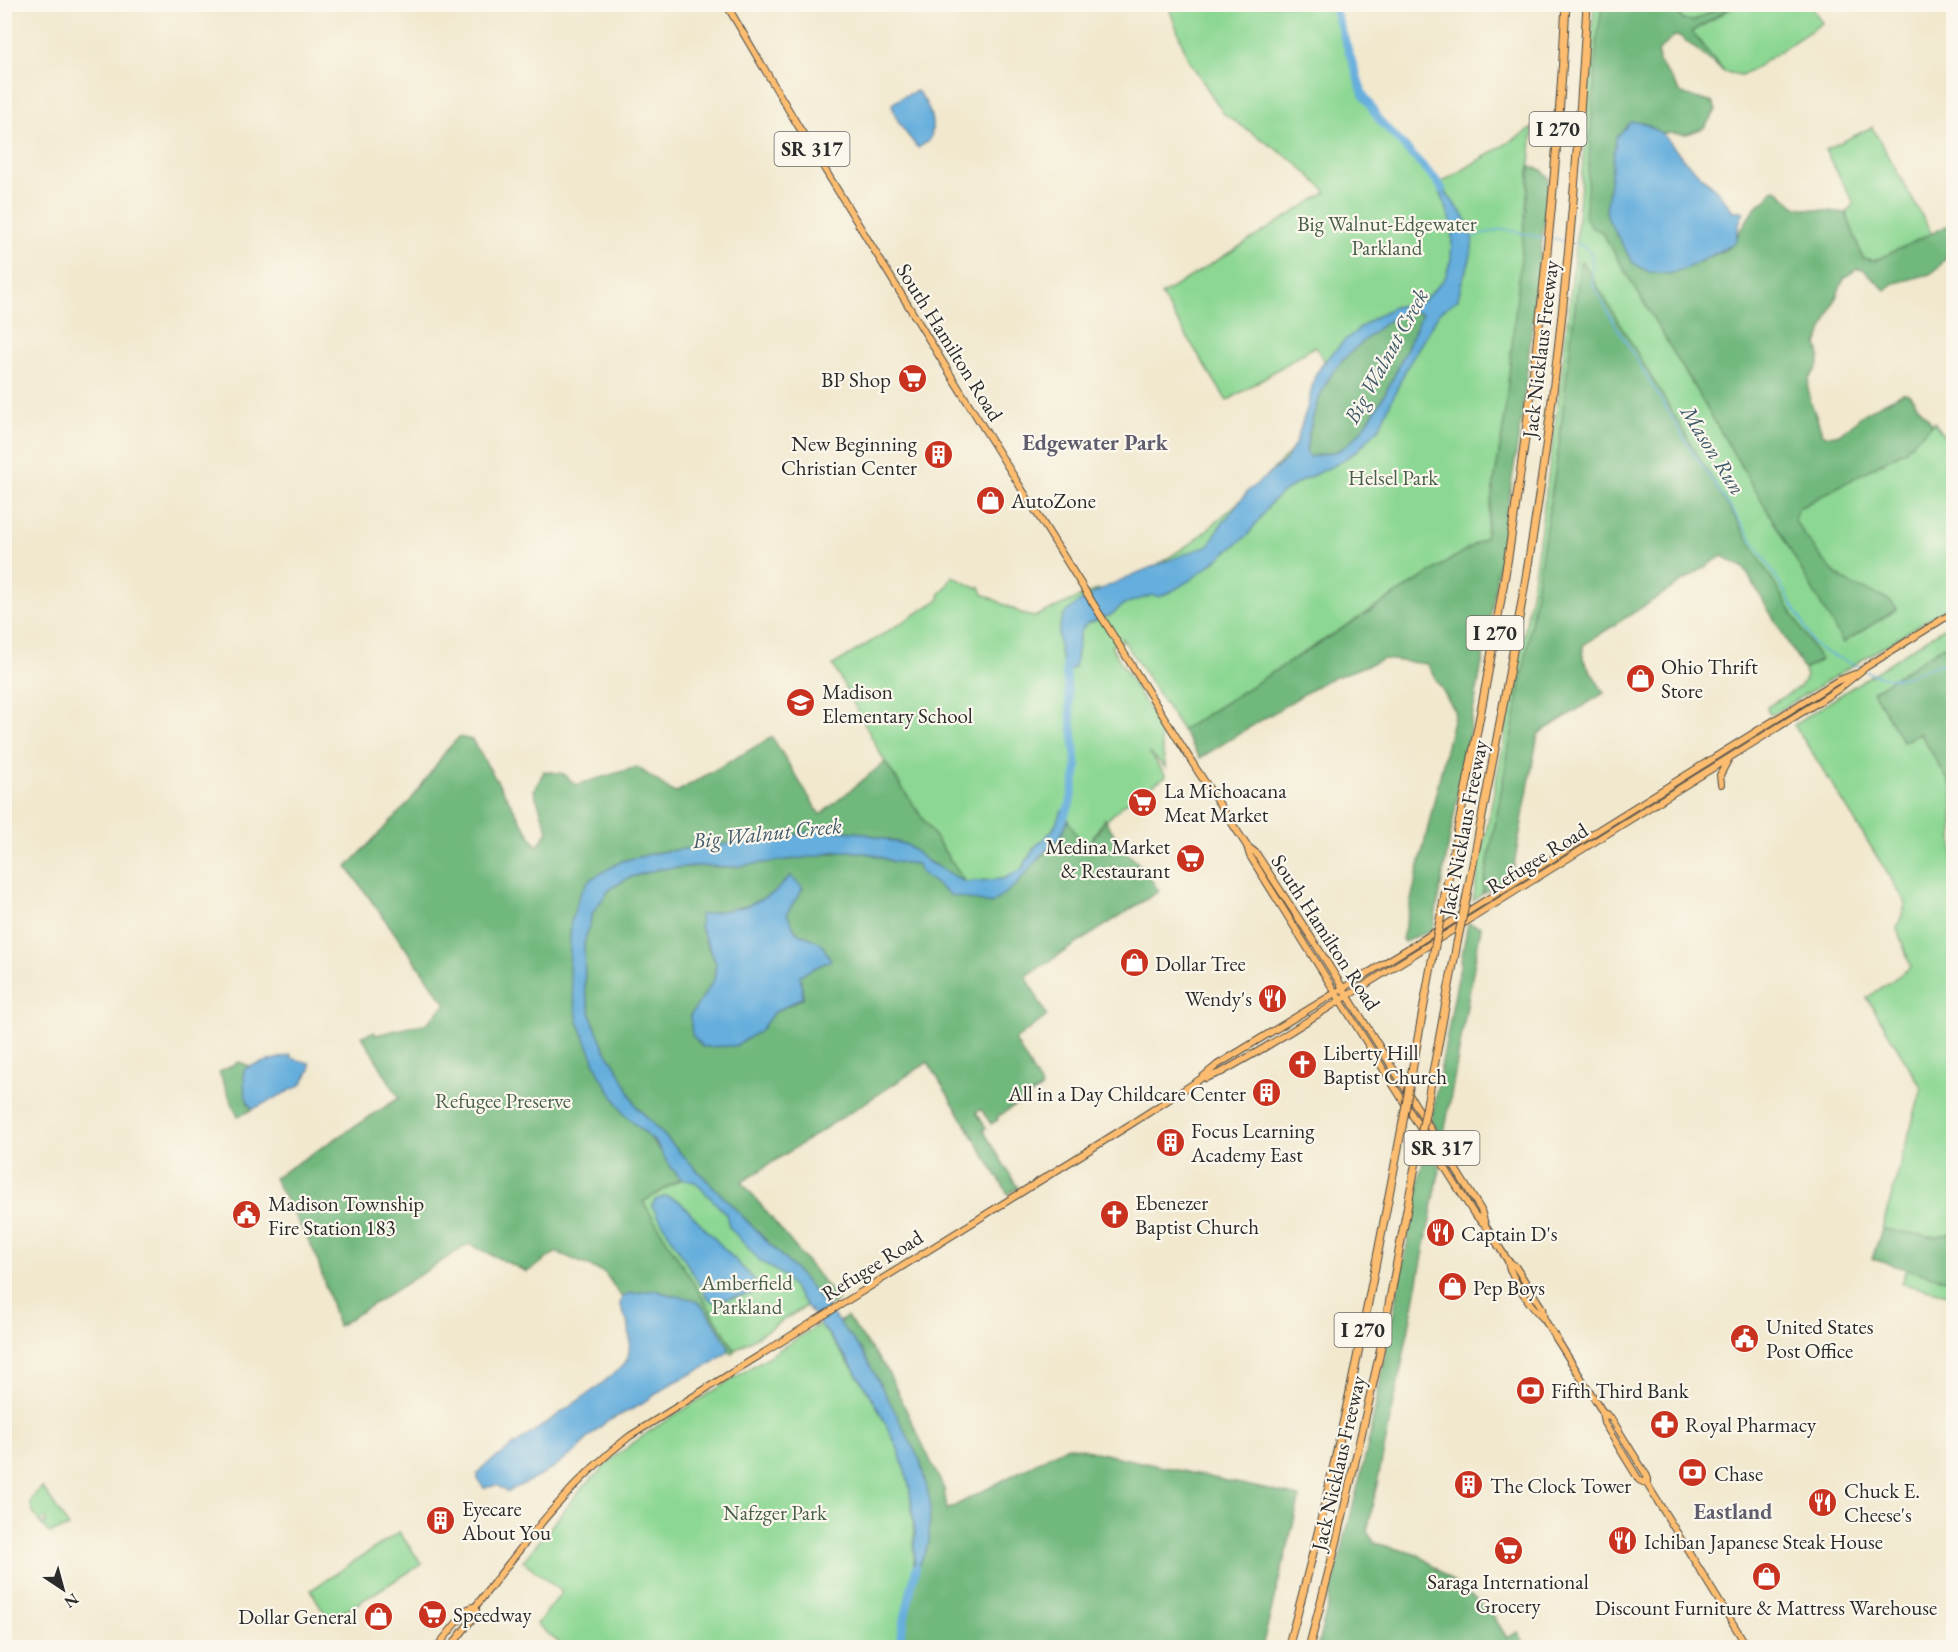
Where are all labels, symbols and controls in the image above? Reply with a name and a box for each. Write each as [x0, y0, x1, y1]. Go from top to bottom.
road number: I 270 [1530, 112, 1586, 146]
road number: SR 317 [774, 132, 850, 166]
park label: Big Walnut-Edgewater Parkland [1297, 210, 1477, 261]
street label: South Hamilton Road [891, 258, 1010, 426]
street label: Jack Nicklaus Freeway [1515, 258, 1564, 442]
water label: Big Walnut Creek [1336, 283, 1435, 429]
supermarket icon: BP Shop [896, 363, 928, 395]
place label: BP Shop [821, 366, 891, 393]
water label: Mason Run [1673, 398, 1752, 500]
district label: Edgewater Park [1022, 428, 1169, 457]
place label: New Beginning Christian Center [781, 430, 918, 481]
building icon: New Beginning Christian Center [922, 439, 954, 471]
park label: Helsel Park [1348, 464, 1439, 491]
shop icon: AutoZone [974, 484, 1006, 516]
place label: AutoZone [1010, 487, 1096, 514]
road number: I 270 [1466, 616, 1524, 650]
place label: Ohio Thrift Store [1661, 653, 1758, 704]
shop icon: Ohio Thrift Store [1624, 662, 1656, 694]
place label: Madison Elementary School [822, 678, 973, 729]
school or university icon: Madison Elementary School [785, 687, 817, 719]
street label: Jack Nicklaus Freeway [1432, 737, 1493, 920]
place label: La Michoacana Meat Market [1164, 777, 1287, 828]
supermarket icon: La Michoacana Meat Market [1127, 786, 1159, 818]
water label: Big Walnut Creek [690, 811, 843, 855]
street label: Refugee Road [1481, 816, 1593, 900]
place label: Medina Market & Restaurant [1046, 833, 1170, 884]
supermarket icon: Medina Market & Restaurant [1175, 842, 1207, 874]
street label: South Hamilton Road [1265, 849, 1387, 1016]
shop icon: Dollar Tree [1118, 947, 1150, 979]
place label: Dollar Tree [1155, 950, 1246, 977]
restaurant icon: Wendy's [1257, 982, 1289, 1014]
place label: Wendy's [1185, 985, 1252, 1012]
place label: Liberty Hill Baptist Church [1323, 1039, 1447, 1090]
church icon: Liberty Hill Baptist Church [1286, 1048, 1318, 1080]
building icon: All in a Day Childcare Center [1251, 1077, 1283, 1109]
place label: All in a Day Childcare Center [1007, 1080, 1246, 1107]
park label: Refugee Preserve [435, 1087, 571, 1114]
place label: Focus Learning Academy East [1190, 1117, 1315, 1168]
building icon: Focus Learning Academy East [1154, 1126, 1186, 1158]
road number: SR 317 [1404, 1131, 1480, 1165]
place label: Ebenezer Baptist Church [1135, 1189, 1259, 1240]
place label: Madison Township Fire Station 183 [268, 1190, 424, 1241]
church icon: Ebenezer Baptist Church [1098, 1198, 1130, 1230]
public building icon: Madison Township Fire Station 183 [231, 1199, 263, 1231]
restaurant icon: Captain D's [1424, 1217, 1456, 1249]
place label: Captain D's [1461, 1220, 1558, 1247]
street label: Refugee Road [816, 1223, 928, 1307]
park label: Amberfield Parkland [700, 1269, 793, 1320]
shop icon: Pep Boys [1436, 1271, 1468, 1303]
place label: Pep Boys [1473, 1274, 1545, 1301]
road number: I 270 [1334, 1313, 1392, 1347]
place label: United States Post Office [1766, 1313, 1874, 1364]
public building icon: United States Post Office [1729, 1322, 1761, 1354]
street label: Jack Nicklaus Freeway [1304, 1372, 1371, 1555]
bank icon: Fifth Third Bank [1514, 1374, 1546, 1406]
place label: Fifth Third Bank [1551, 1377, 1690, 1404]
pharmacy icon: Royal Pharmacy [1648, 1408, 1680, 1440]
place label: Royal Pharmacy [1685, 1411, 1817, 1438]
bank icon: Chase [1677, 1457, 1709, 1489]
place label: Chase [1714, 1460, 1763, 1487]
building icon: The Clock Tower [1453, 1469, 1485, 1501]
place label: The Clock Tower [1490, 1472, 1631, 1499]
place label: Chuck E. Cheese's [1844, 1477, 1920, 1528]
restaurant icon: Chuck E. Cheese's [1807, 1486, 1839, 1518]
place label: Eyecare About You [461, 1495, 551, 1546]
district label: Eastland [1694, 1497, 1772, 1526]
park label: Nafzger Park [723, 1499, 828, 1526]
building icon: Eyecare About You [425, 1504, 457, 1536]
restaurant icon: Ichiban Japanese Steak House [1607, 1525, 1639, 1557]
place label: Ichiban Japanese Steak House [1644, 1528, 1883, 1555]
supermarket icon: Saraga International Grocery [1492, 1534, 1524, 1566]
north arrow [33, 1559, 93, 1619]
shop icon: Discount Furniture & Mattress Warehouse [1750, 1560, 1782, 1592]
place label: Saraga International Grocery [1427, 1568, 1589, 1619]
text: N [60, 1588, 83, 1613]
place label: Discount Furniture & Mattress Warehouse [1595, 1594, 1937, 1621]
supermarket icon: Speedway [416, 1598, 448, 1630]
shop icon: Dollar General [362, 1600, 394, 1632]
place label: Speedway [453, 1601, 532, 1628]
place label: Dollar General [238, 1603, 357, 1630]

